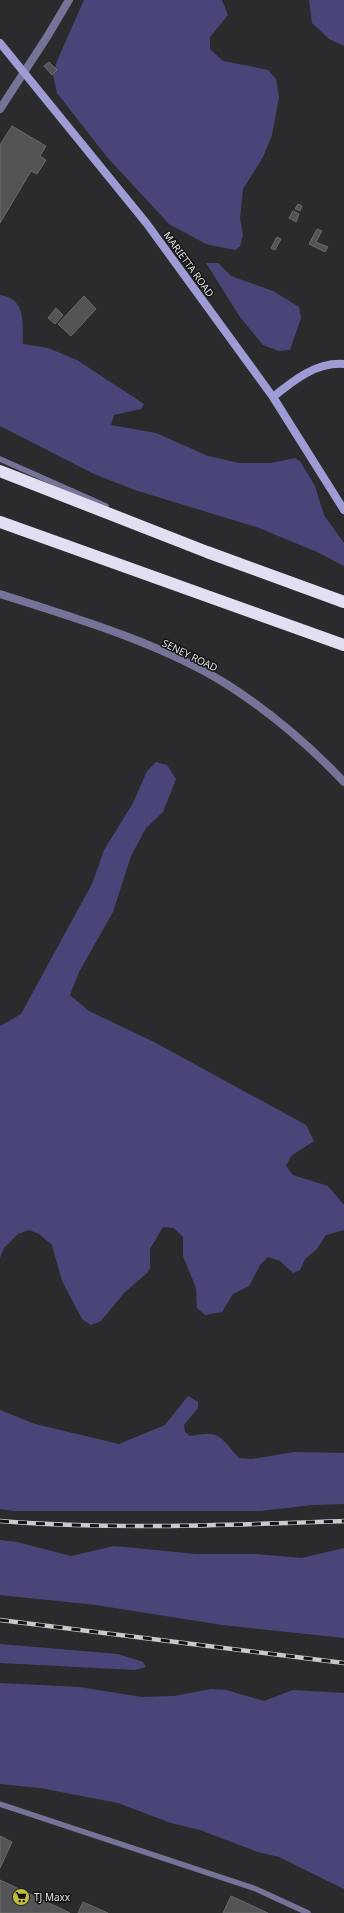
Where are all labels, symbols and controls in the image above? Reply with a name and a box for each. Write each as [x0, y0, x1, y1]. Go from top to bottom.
street label: MARIETTA ROAD [160, 228, 218, 300]
street label: SENEY ROAD [160, 636, 220, 674]
supermarket icon: TJ Maxx [11, 1887, 31, 1907]
place label: TJ Maxx [34, 1890, 71, 1904]

